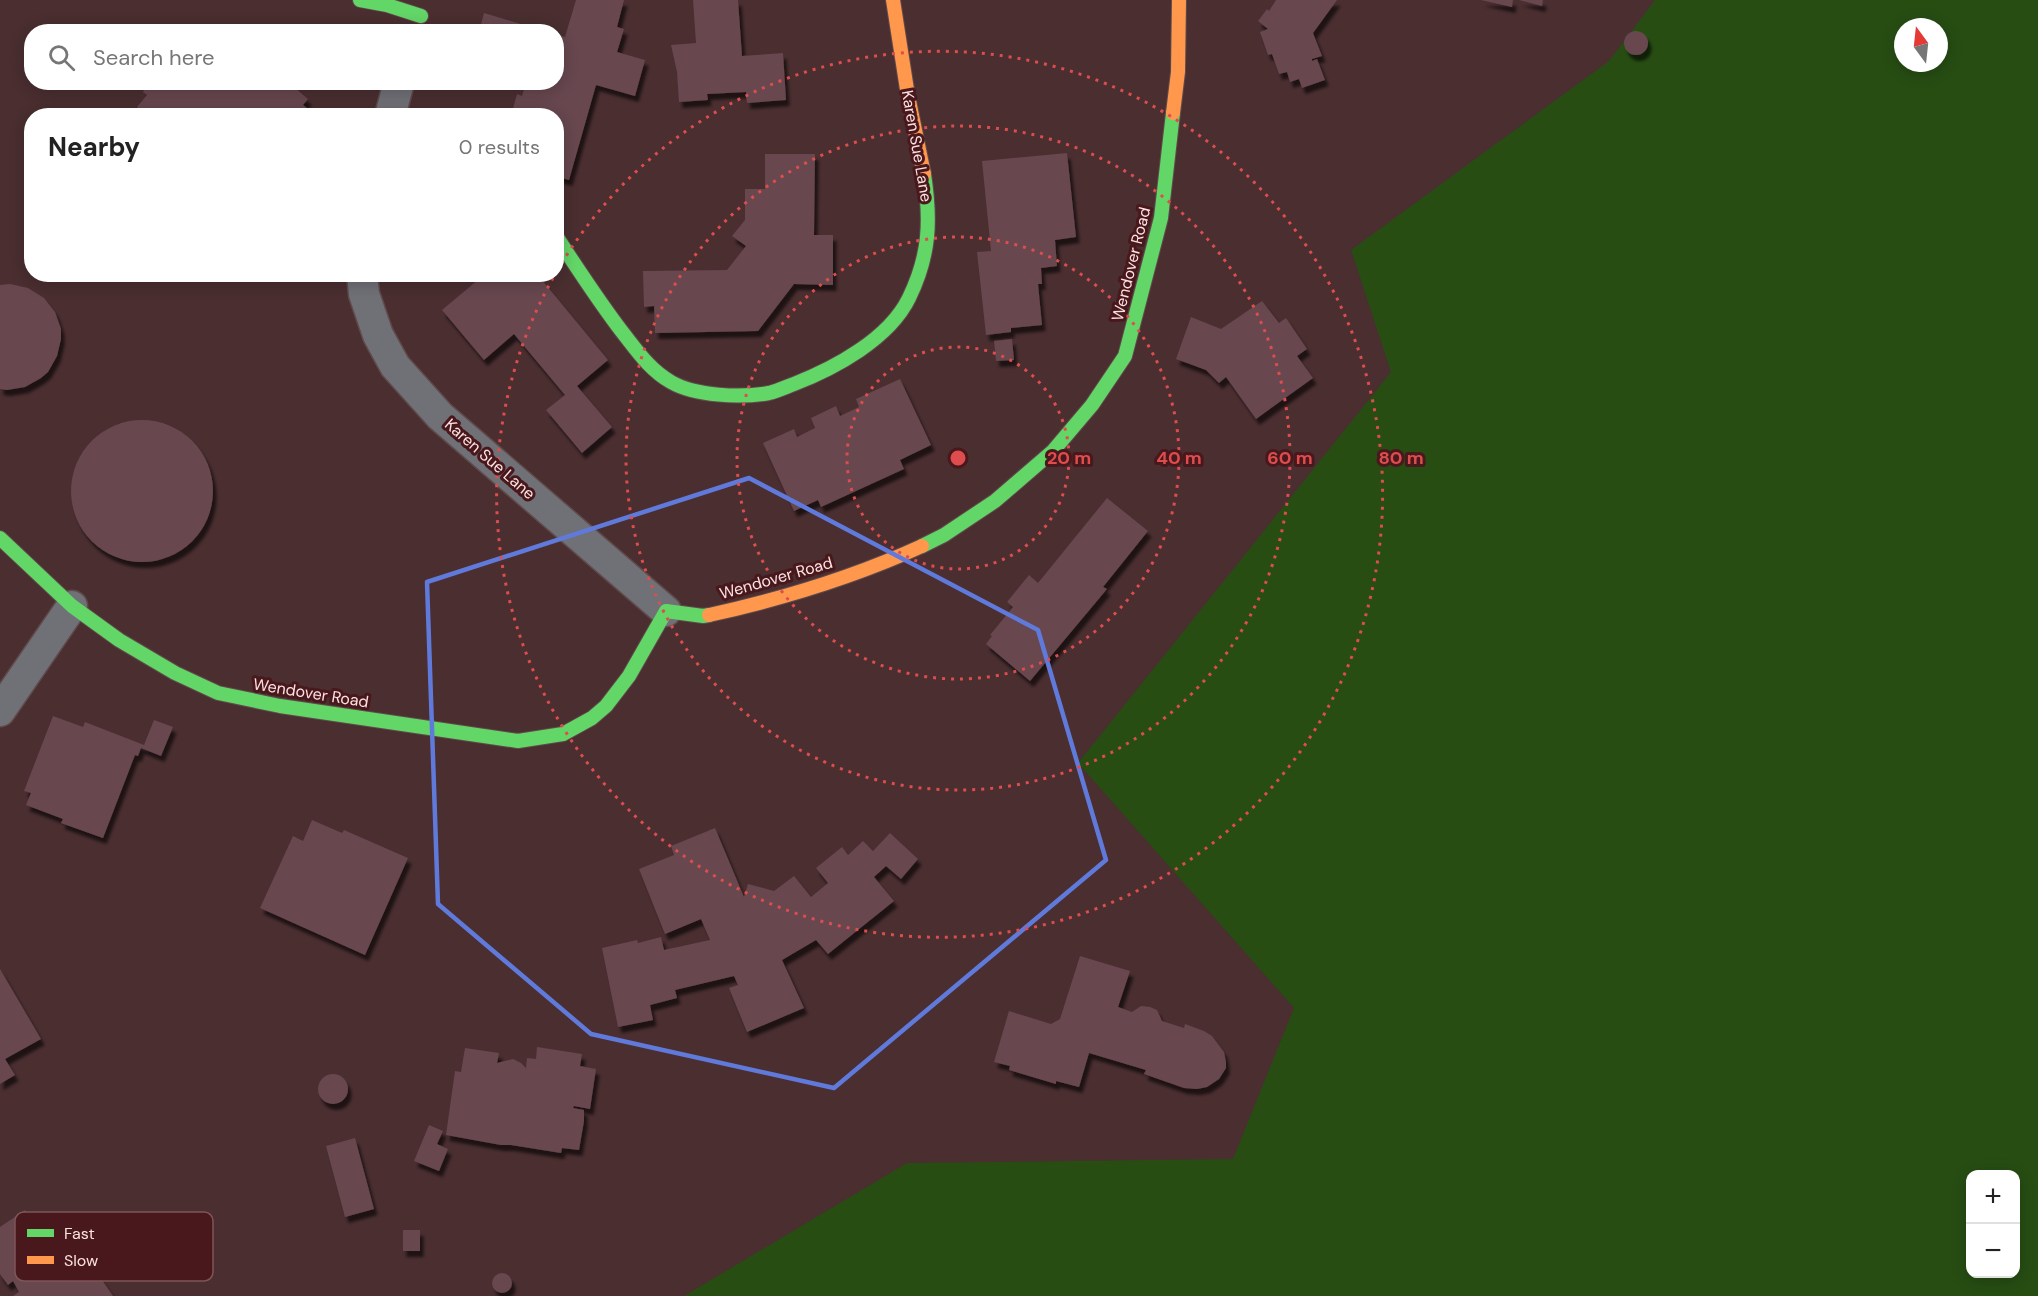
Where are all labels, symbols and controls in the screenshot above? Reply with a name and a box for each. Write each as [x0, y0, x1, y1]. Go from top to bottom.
north arrow [1894, 18, 1948, 72]
search box [24, 24, 564, 90]
icon: search [45, 41, 78, 74]
text: Search here [93, 43, 214, 72]
street label: Karen Sue Lane [897, 89, 937, 203]
text: Nearby [48, 130, 140, 164]
text: 0 results [459, 134, 540, 160]
street label: Wendover Road [1107, 205, 1155, 323]
street label: Karen Sue Lane [440, 414, 540, 504]
text: 20 m [1047, 446, 1091, 470]
text: 40 m [1156, 446, 1202, 470]
text: 60 m [1267, 446, 1313, 470]
text: 80 m [1378, 446, 1424, 470]
centre of rings [948, 448, 968, 468]
street label: Wendover Road [717, 552, 835, 604]
street label: Wendover Road [252, 674, 370, 712]
map controls [1966, 1170, 2020, 1278]
button: + [1966, 1170, 2020, 1224]
legend [15, 1212, 213, 1281]
text: Fast [64, 1223, 95, 1244]
button: − [1966, 1224, 2020, 1278]
text: Slow [64, 1250, 98, 1271]

